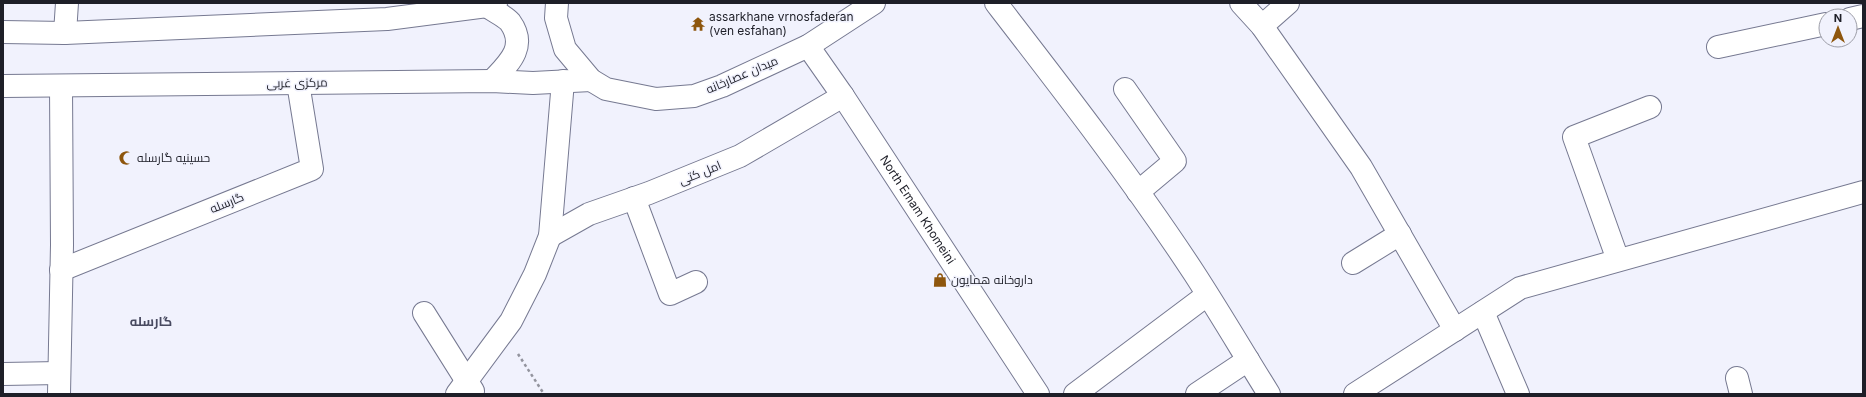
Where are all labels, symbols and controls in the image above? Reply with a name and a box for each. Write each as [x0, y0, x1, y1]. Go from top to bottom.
north arrow [1818, 8, 1858, 48]
place label: assarkhane vrnosfaderan (ven esfahan) [709, 9, 853, 38]
text: N [1834, 11, 1842, 25]
temple icon: assarkhane vrnosfaderan (ven esfahan) [690, 16, 706, 32]
street label: میدان عصارخانه [704, 53, 780, 96]
street label: مرکزی غربی [266, 74, 328, 91]
mosque icon: حسینیه گارسله [118, 150, 134, 166]
place label: حسینیه گارسله [137, 150, 210, 165]
street label: North Emam Khomeini [877, 152, 959, 267]
street label: امل کتی [676, 157, 723, 188]
street label: گارسله [208, 189, 246, 216]
shop icon: داروخانه همایون [932, 272, 948, 288]
place label: داروخانه همایون [951, 272, 1033, 287]
district label: گارسله [130, 313, 172, 329]

